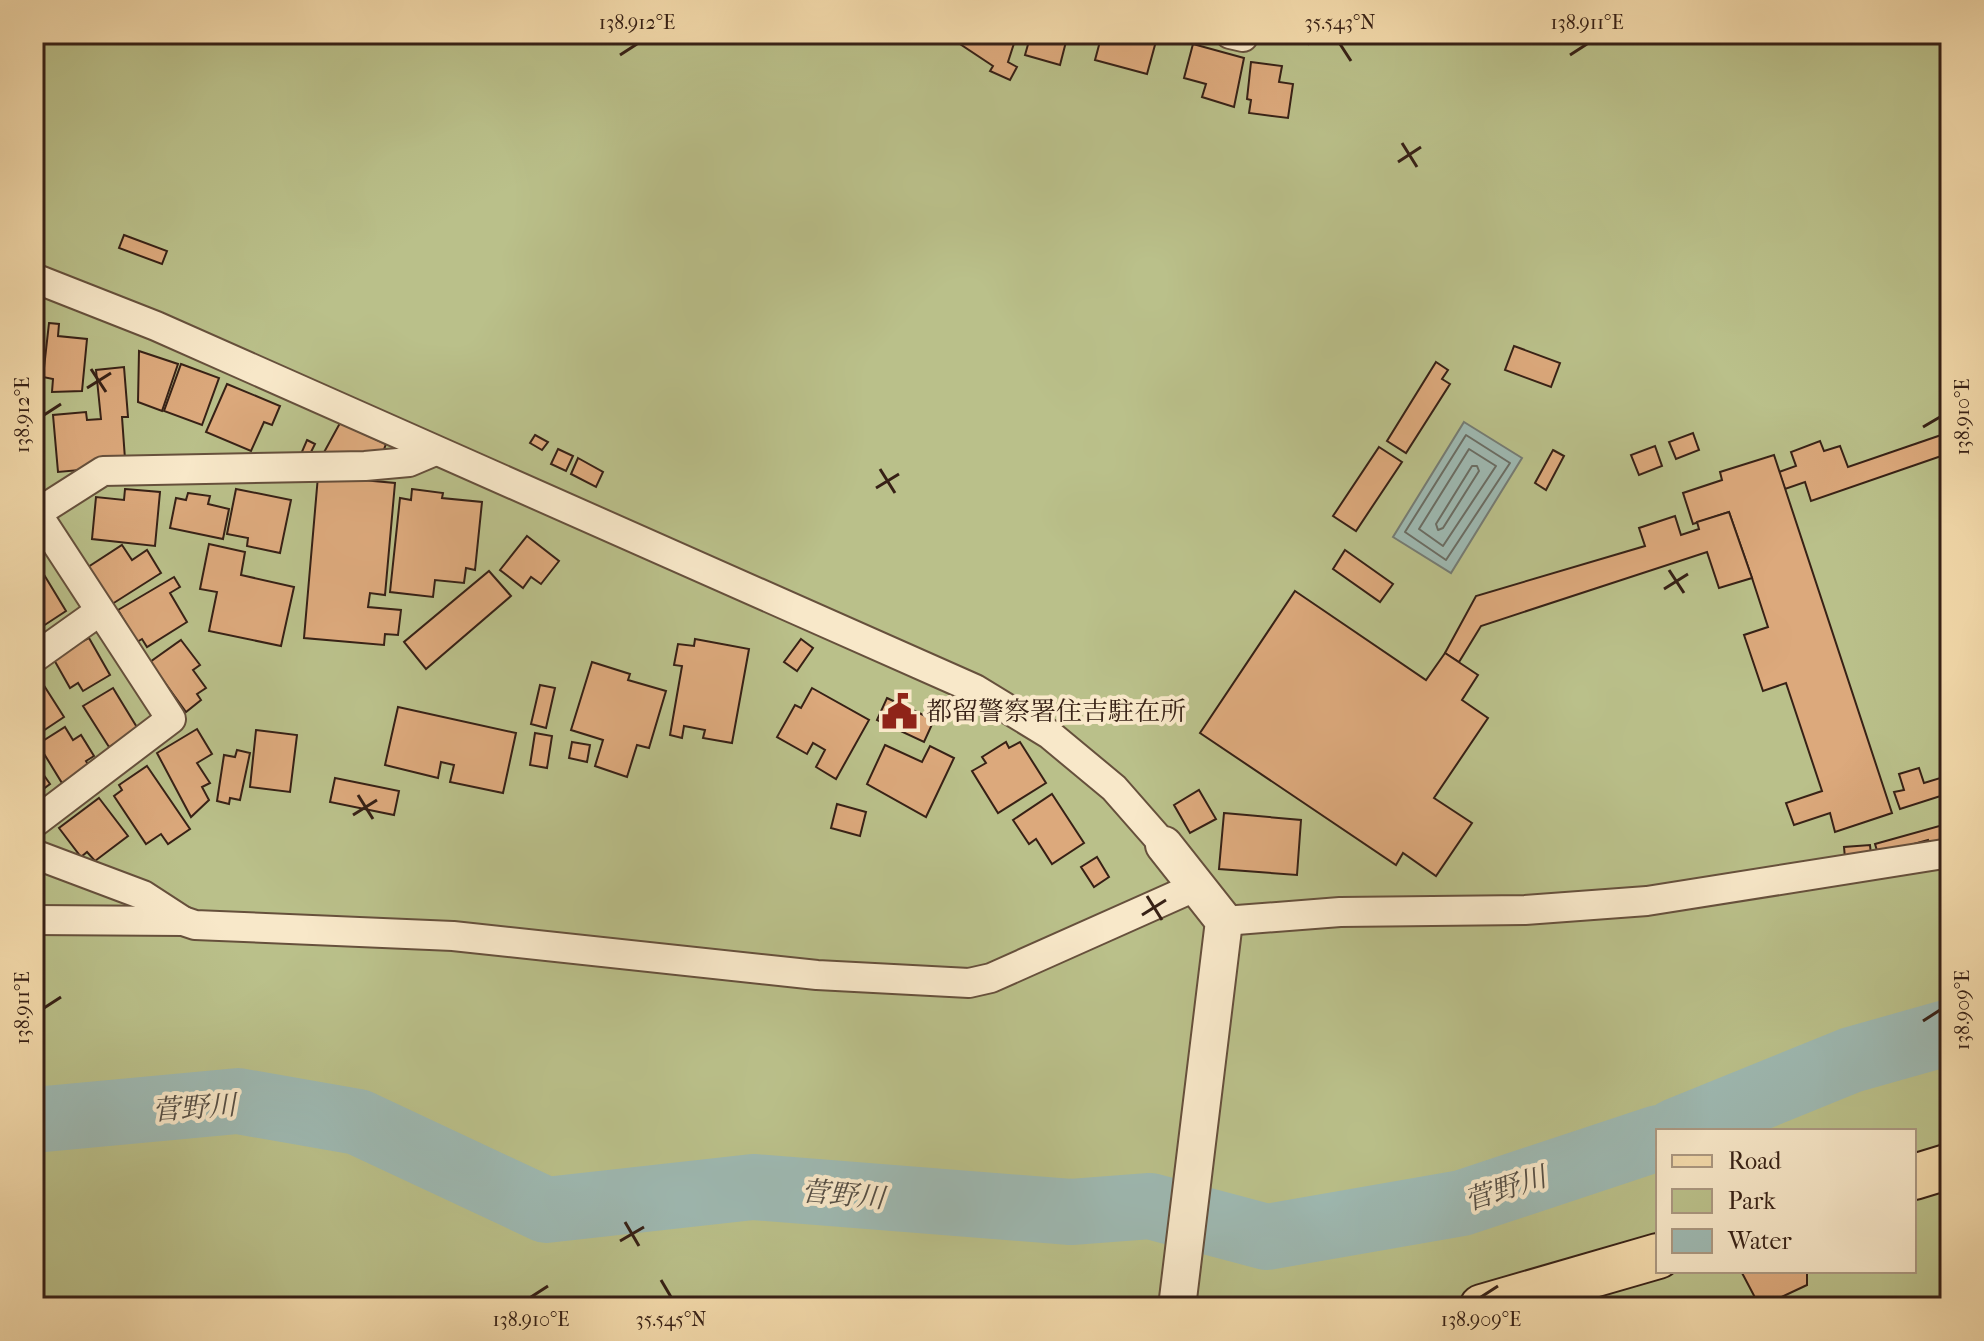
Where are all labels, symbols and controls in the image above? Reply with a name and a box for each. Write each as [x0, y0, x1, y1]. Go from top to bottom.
text: 138.912°E [599, 11, 675, 34]
text: 35.543°N [1304, 11, 1376, 34]
text: 138.911°E [1550, 11, 1624, 34]
text: 138.912°E [11, 377, 34, 453]
text: 138.910°E [1951, 378, 1974, 456]
public building icon: 都留警察署住吉駐在所 [881, 692, 919, 730]
place label: 都留警察署住吉駐在所 [926, 696, 1186, 727]
text: 138.909°E [1951, 970, 1974, 1050]
text: 138.911°E [11, 971, 34, 1045]
water label: 菅野川 [151, 1088, 240, 1127]
legend [1656, 1129, 1916, 1273]
text: Road [1728, 1147, 1782, 1175]
water label: 菅野川 [1460, 1159, 1553, 1217]
water label: 菅野川 [800, 1174, 889, 1215]
text: Park [1728, 1187, 1776, 1215]
text: Water [1727, 1227, 1792, 1255]
text: 138.910°E [492, 1308, 570, 1331]
text: 35.545°N [636, 1308, 706, 1331]
text: 138.909°E [1441, 1308, 1521, 1331]

